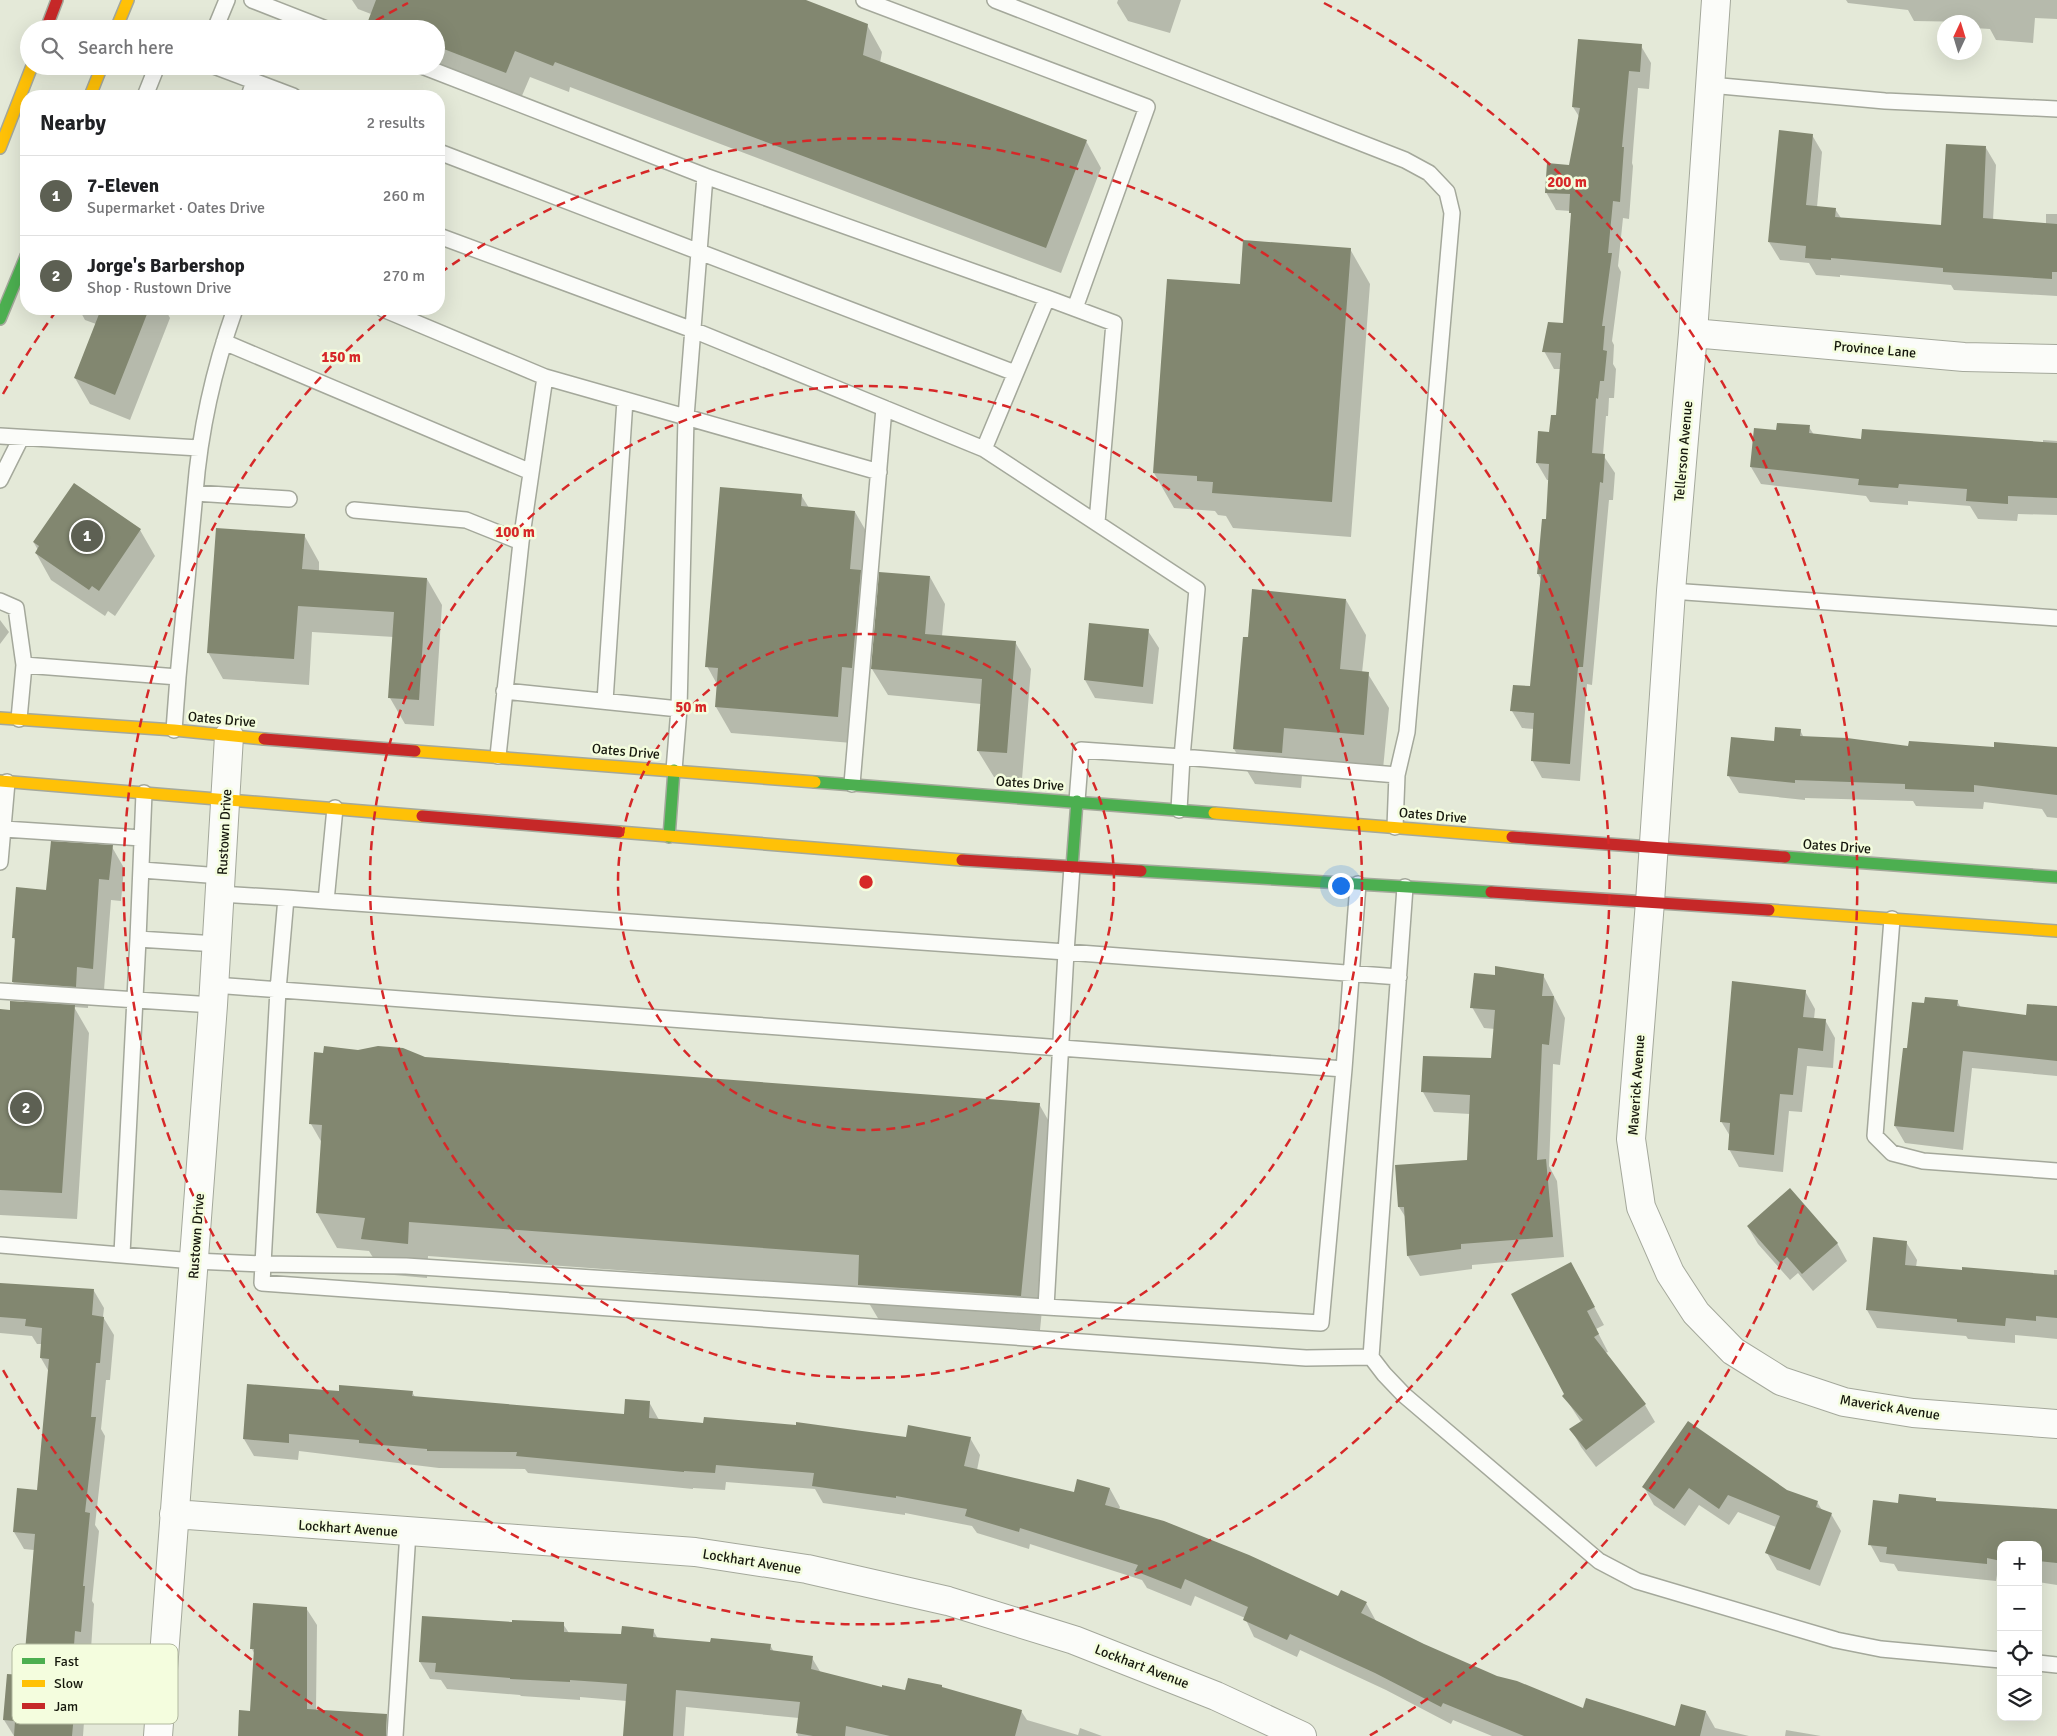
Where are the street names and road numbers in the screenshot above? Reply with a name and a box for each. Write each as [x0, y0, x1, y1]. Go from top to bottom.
street label: Province Lane [1833, 337, 1917, 362]
street label: Tellerson Avenue [1671, 400, 1696, 502]
street label: Oates Drive [187, 708, 257, 731]
street label: Oates Drive [591, 740, 661, 763]
street label: Oates Drive [995, 773, 1065, 794]
street label: Rustown Drive [214, 789, 235, 875]
street label: Oates Drive [1398, 804, 1468, 827]
street label: Oates Drive [1802, 836, 1872, 857]
street label: Maverick Avenue [1624, 1034, 1649, 1136]
street label: Rustown Drive [185, 1193, 208, 1279]
street label: Maverick Avenue [1839, 1391, 1941, 1424]
street label: Lockhart Avenue [298, 1517, 398, 1540]
street label: Lockhart Avenue [701, 1545, 803, 1578]
street label: Lockhart Avenue [1092, 1641, 1191, 1692]

